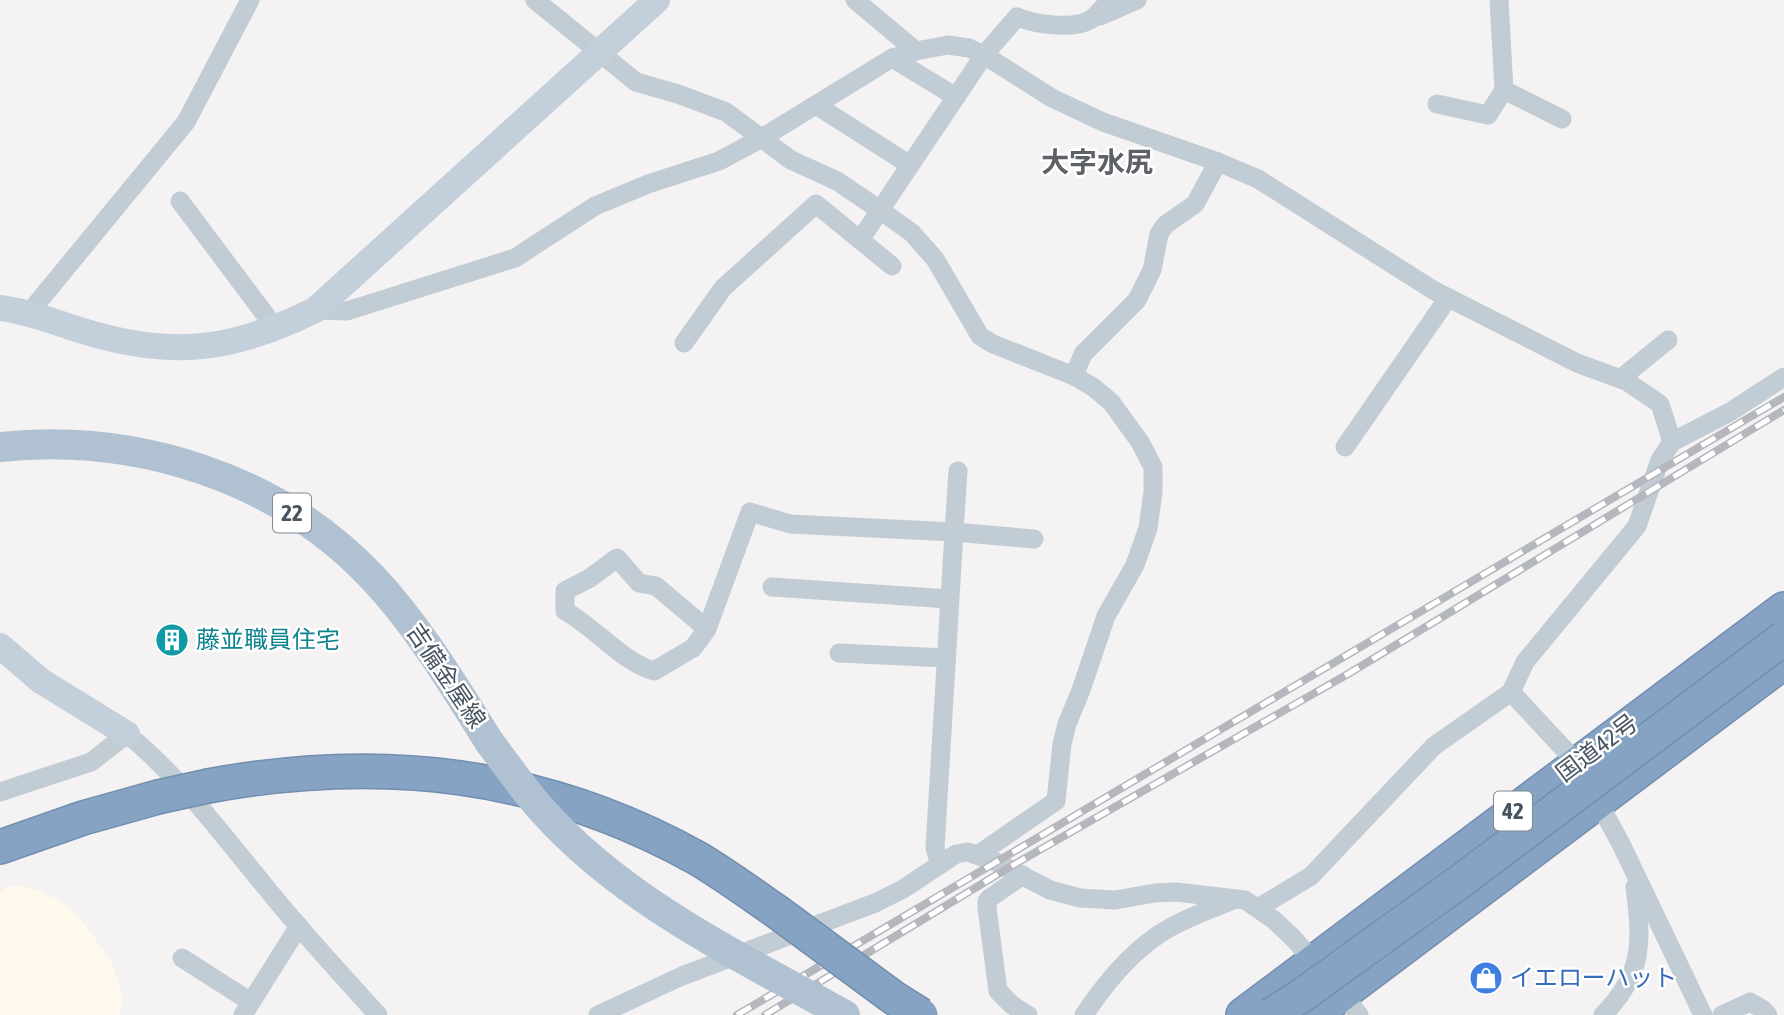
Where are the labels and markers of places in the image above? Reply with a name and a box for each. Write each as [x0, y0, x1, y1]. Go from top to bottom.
building icon: 藤並職員住宅 [153, 621, 191, 659]
place label: 藤並職員住宅 [196, 626, 340, 653]
shop icon: イエローハット [1467, 959, 1505, 997]
place label: イエローハット [1510, 964, 1677, 991]

